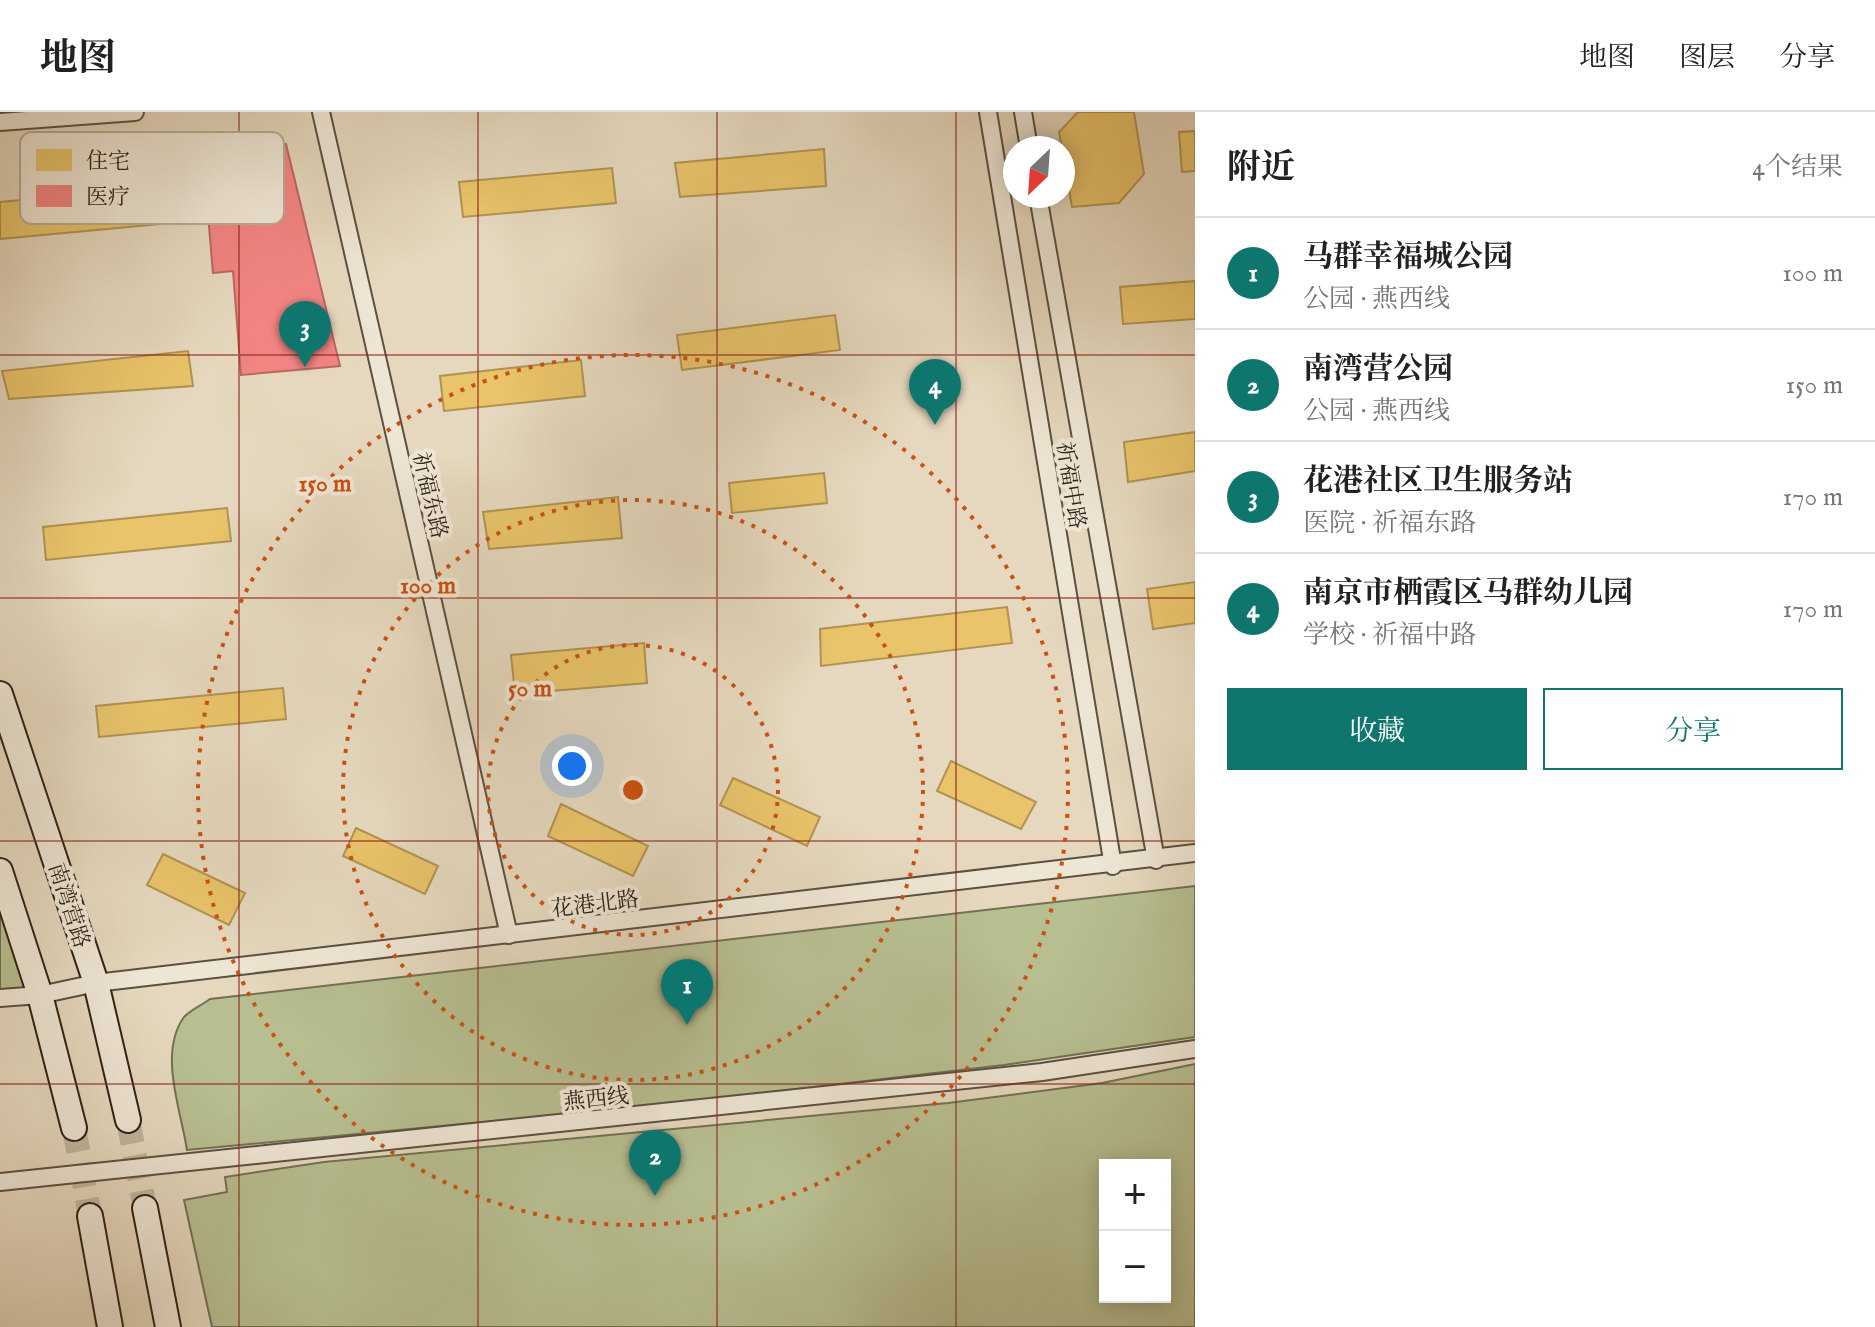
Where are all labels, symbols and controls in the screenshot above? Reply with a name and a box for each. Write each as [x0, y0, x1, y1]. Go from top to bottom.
text: 地图 [40, 36, 116, 84]
text: 地图 [1579, 41, 1635, 76]
text: 图层 [1679, 41, 1735, 76]
text: 分享 [1779, 41, 1835, 76]
legend [20, 132, 284, 224]
north arrow [1003, 136, 1075, 208]
text: 附近 [1227, 147, 1295, 190]
text: 住宅 [86, 148, 130, 176]
text: 4个结果 [1752, 151, 1843, 184]
text: 医疗 [86, 184, 130, 212]
text: 马群幸福城公园 [1303, 239, 1513, 277]
text: 1 [1248, 257, 1258, 290]
text: 100 m [1782, 257, 1843, 290]
text: 公园 · 燕西线 [1303, 283, 1450, 316]
pin: 3 [279, 301, 331, 367]
text: 南湾营公园 [1303, 351, 1453, 389]
pin: 4 [909, 359, 961, 425]
text: 2 [1247, 369, 1259, 402]
text: 150 m [1785, 369, 1843, 402]
text: 公园 · 燕西线 [1303, 395, 1450, 428]
street label: 祈福中路 [1049, 440, 1091, 531]
street label: 祈福东路 [406, 449, 453, 541]
text: 花港社区卫生服务站 [1303, 463, 1573, 501]
text: 150 m [298, 469, 352, 500]
text: 3 [1248, 481, 1258, 514]
text: 170 m [1783, 481, 1843, 514]
text: 医院 · 祈福东路 [1303, 507, 1476, 540]
text: 100 m [400, 571, 457, 602]
text: 南京市栖霞区马群幼儿园 [1303, 575, 1633, 613]
text: 4 [1247, 593, 1259, 626]
text: 170 m [1783, 593, 1843, 626]
text: 学校 · 祈福中路 [1303, 619, 1476, 652]
text: 50 m [508, 674, 553, 705]
button: 收藏 [1227, 688, 1527, 770]
button: 分享 [1543, 688, 1843, 770]
your location [552, 746, 592, 786]
centre of rings [619, 776, 647, 804]
street label: 南湾营路 [41, 859, 95, 952]
street label: 花港北路 [550, 886, 641, 924]
pin: 1 [661, 959, 713, 1025]
street label: 燕西线 [562, 1083, 630, 1117]
pin: 2 [629, 1130, 681, 1196]
map controls [1099, 1159, 1171, 1303]
button: + [1099, 1159, 1171, 1231]
button: − [1099, 1231, 1171, 1303]

